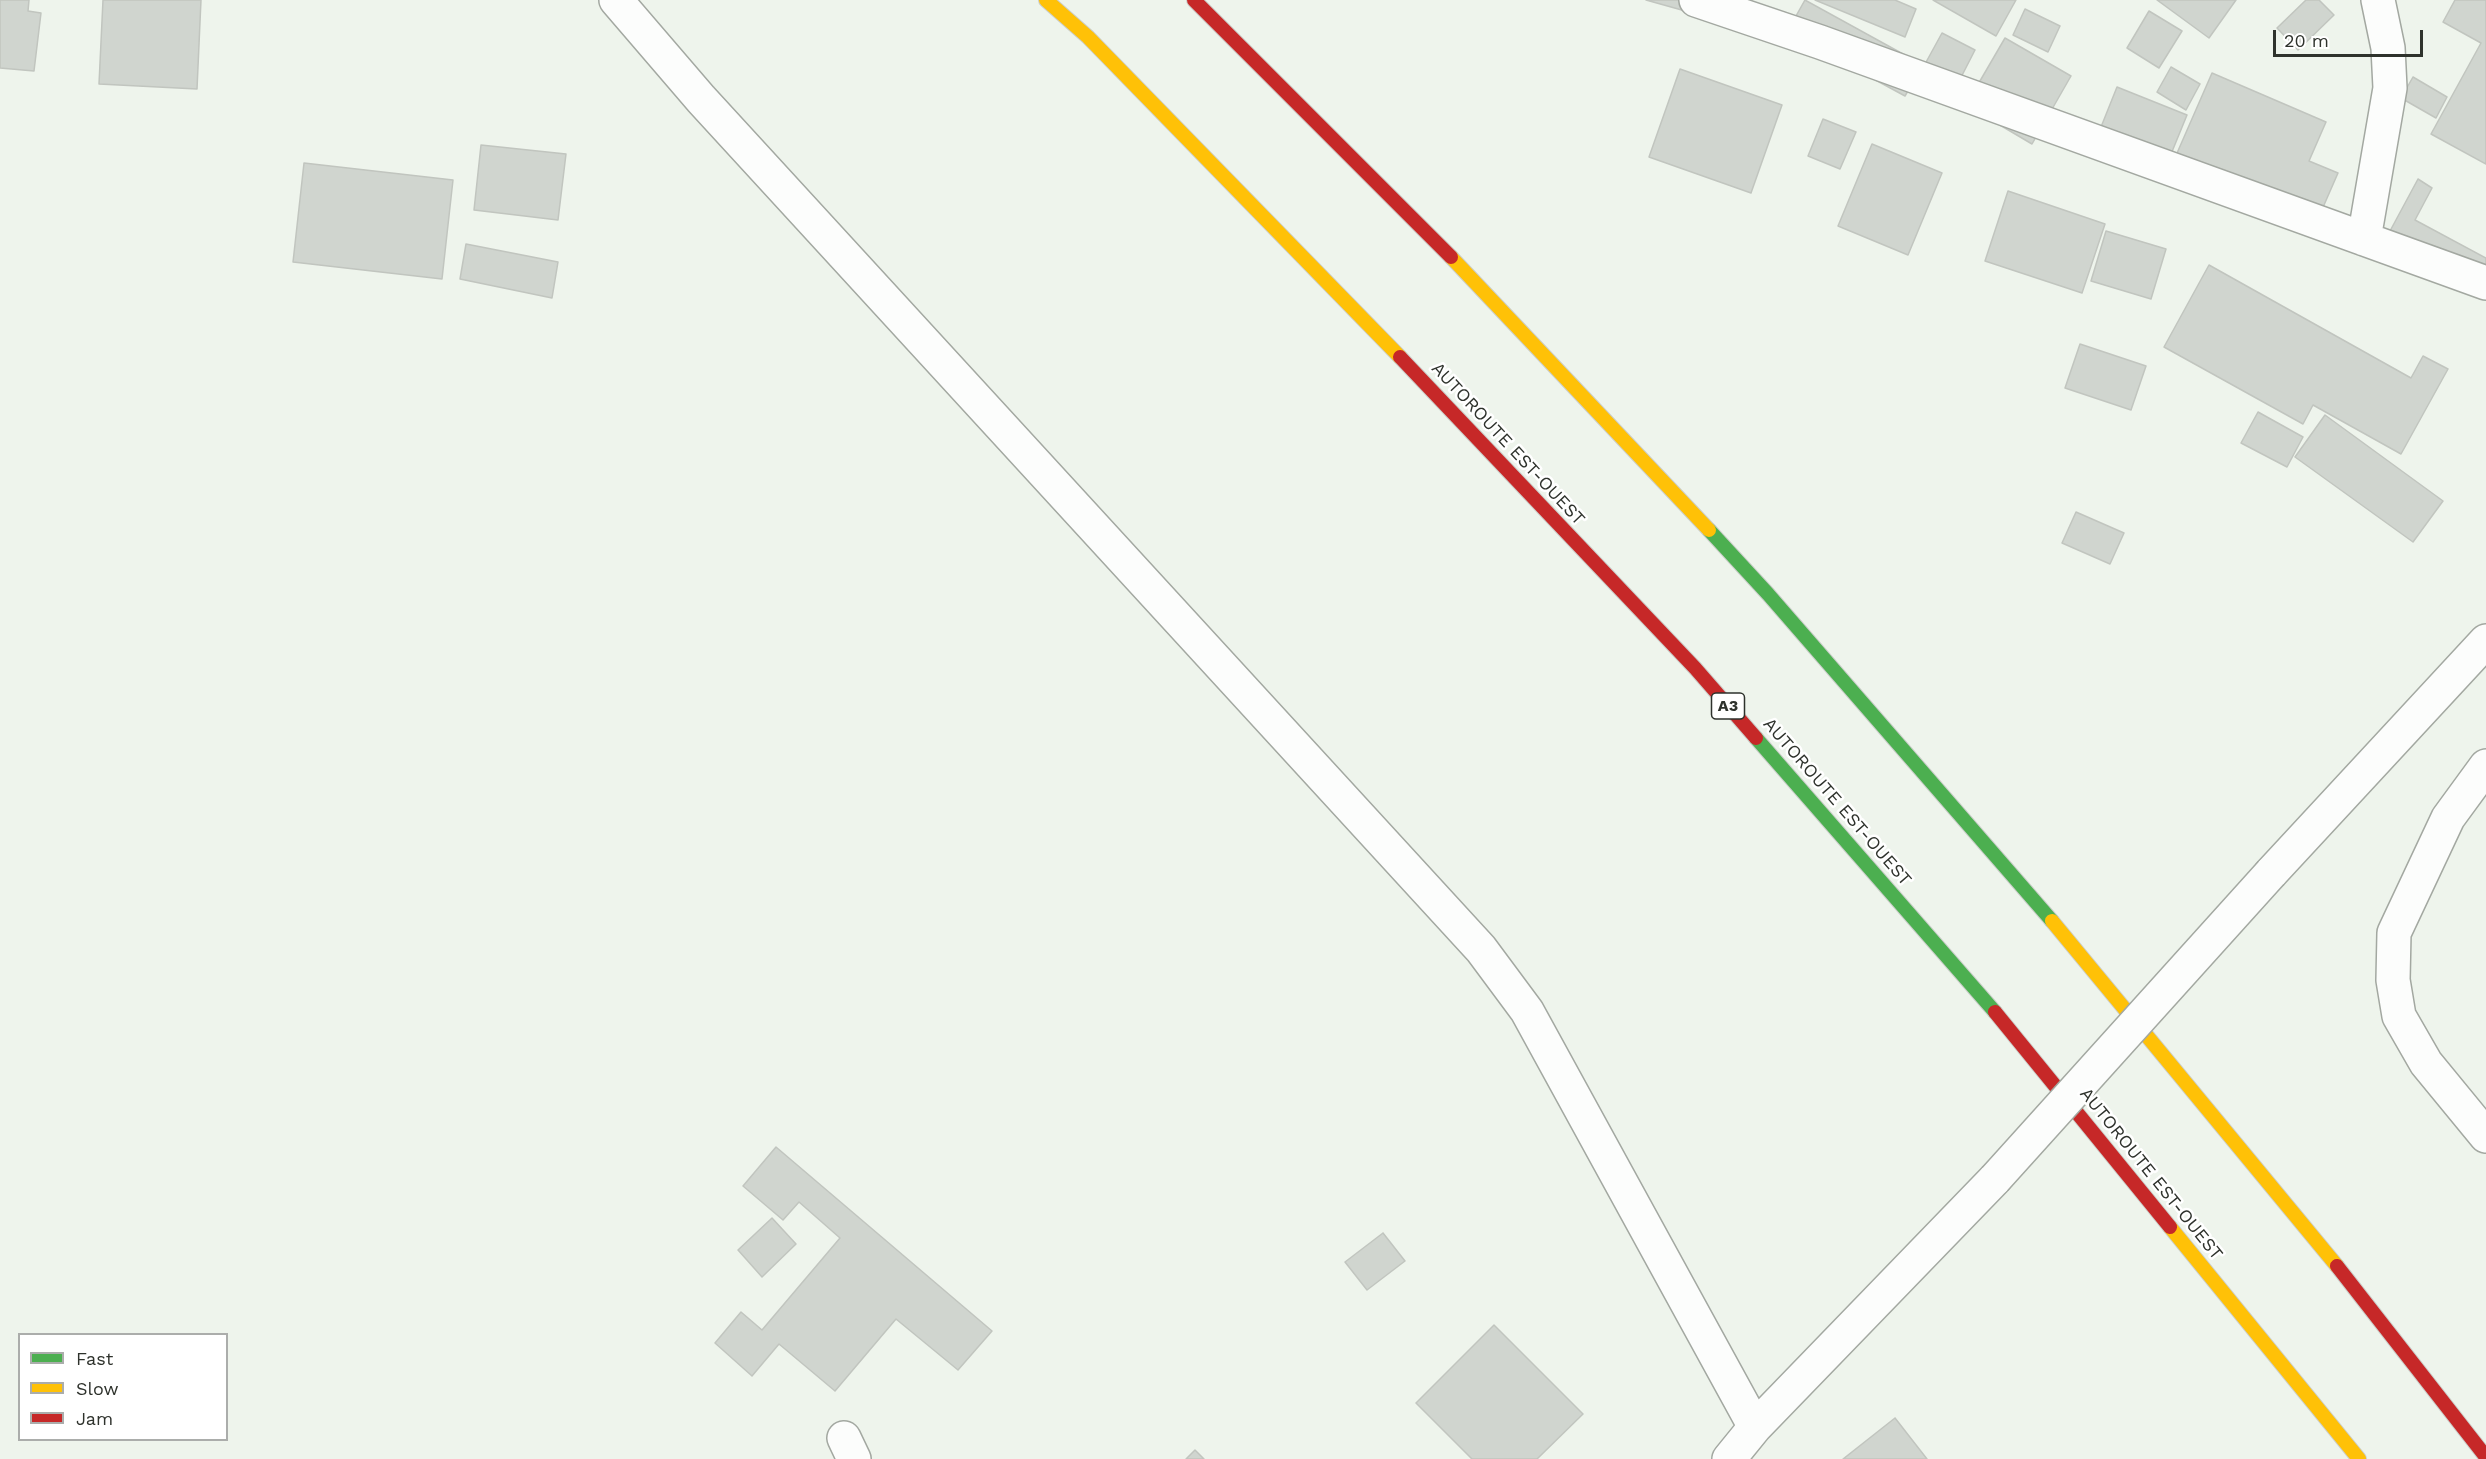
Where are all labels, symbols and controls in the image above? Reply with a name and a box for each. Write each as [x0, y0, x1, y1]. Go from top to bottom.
scale bar [2276, 18, 2426, 56]
text: 20 m [2284, 30, 2329, 51]
street label: AUTOROUTE EST-OUEST [1427, 358, 1589, 530]
road number: A3 [1712, 693, 1744, 719]
street label: AUTOROUTE EST-OUEST [1758, 714, 1916, 890]
street label: AUTOROUTE EST-OUEST [2075, 1084, 2227, 1264]
legend [18, 1333, 228, 1441]
text: Fast [76, 1348, 113, 1369]
text: Slow [76, 1378, 119, 1399]
text: Jam [76, 1408, 113, 1429]

